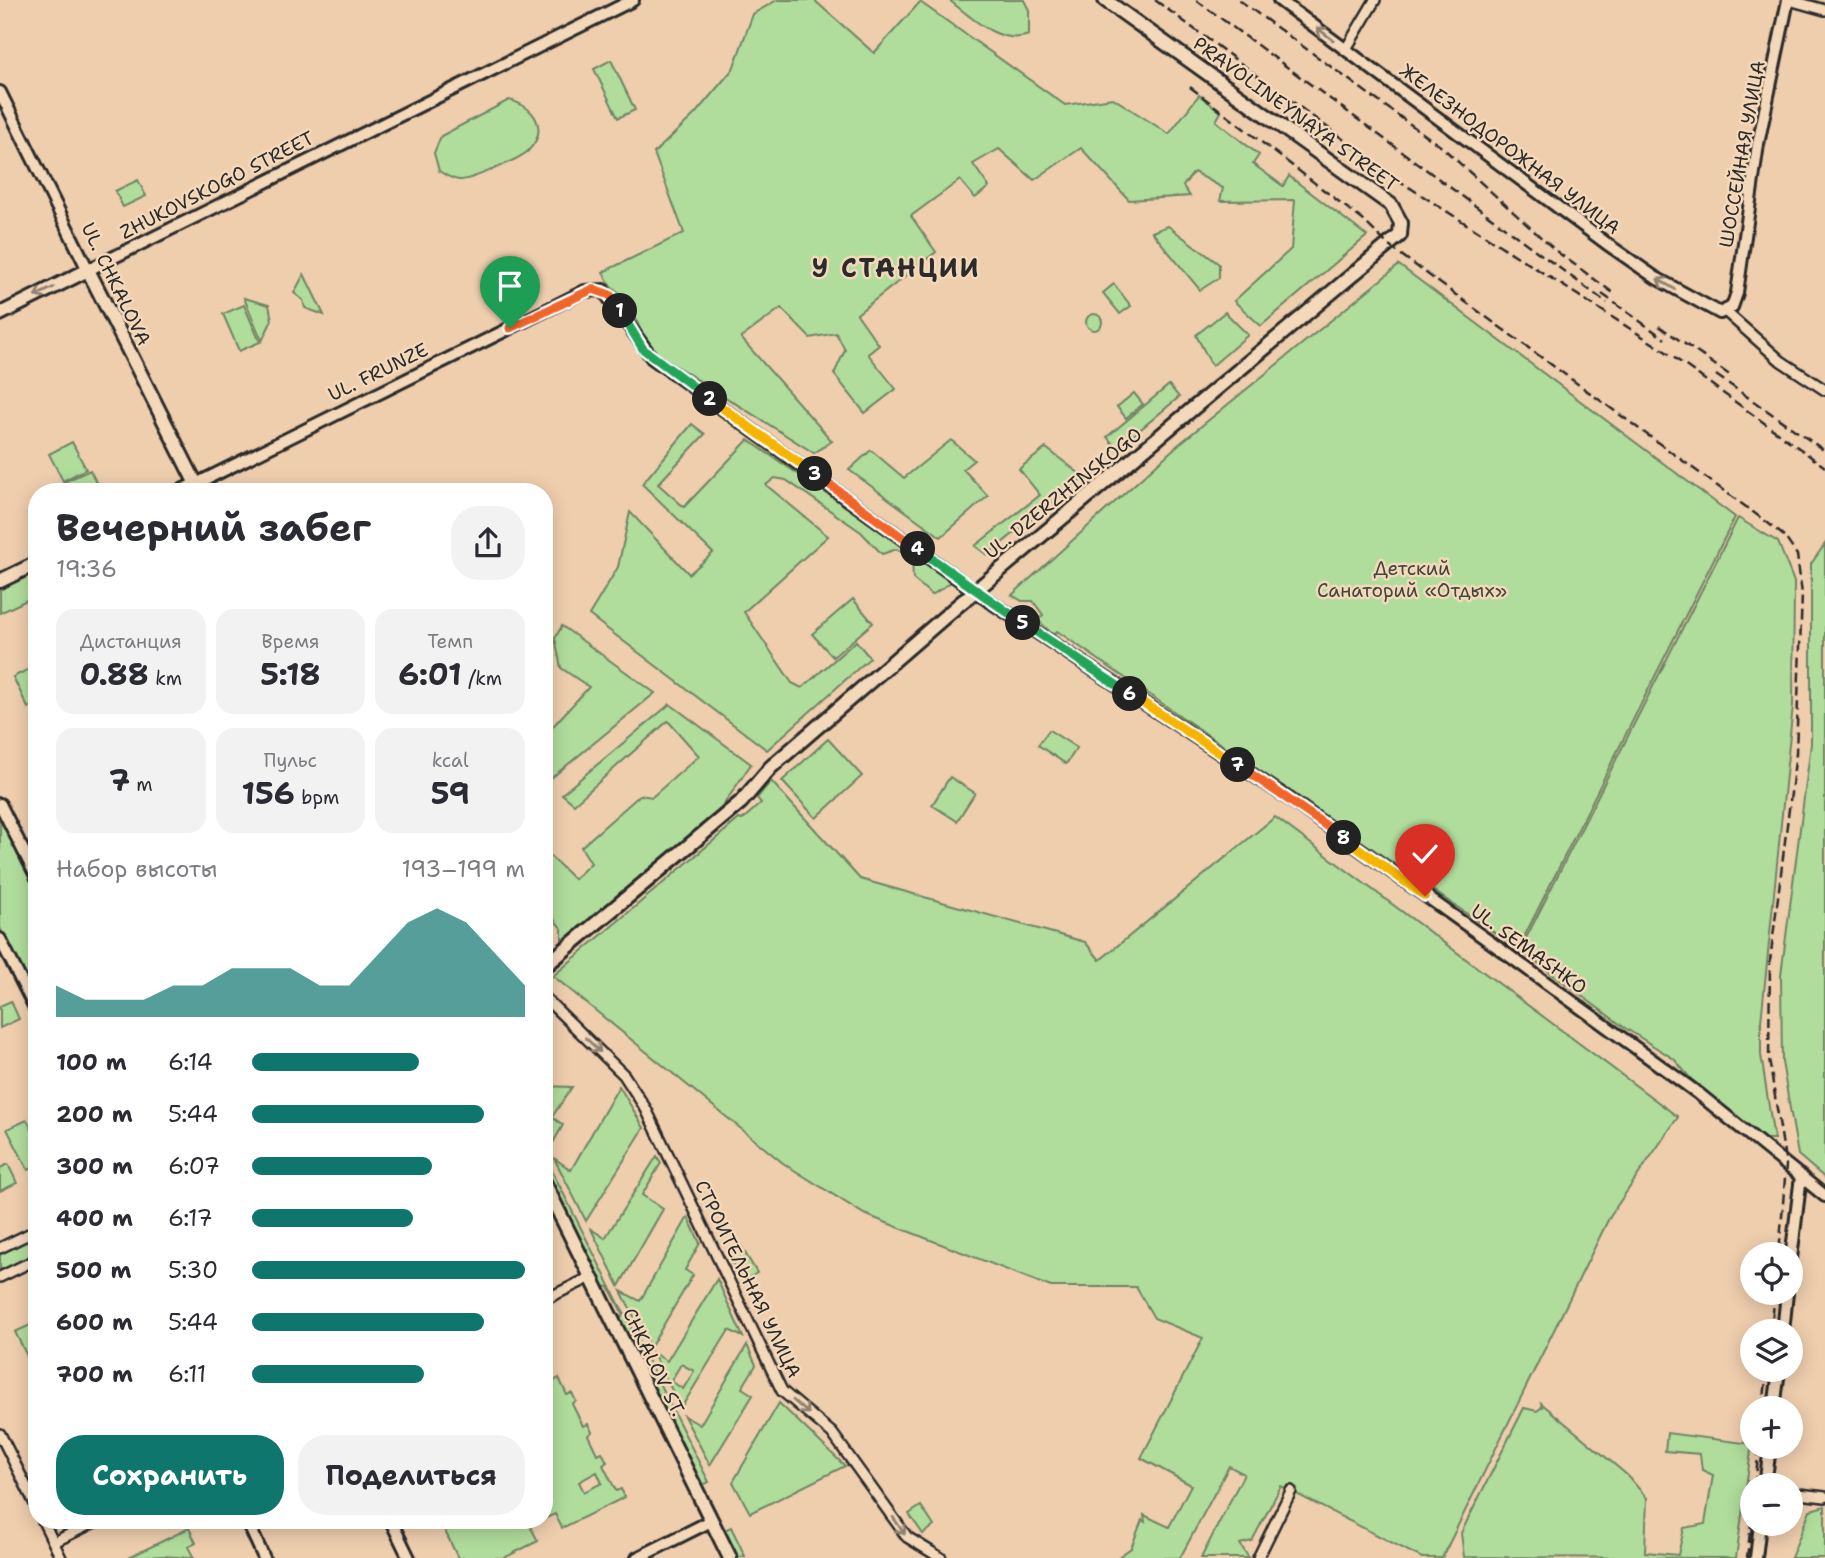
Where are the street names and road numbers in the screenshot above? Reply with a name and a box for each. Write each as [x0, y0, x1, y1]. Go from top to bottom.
street label: PRAVOLINEYNAYA STREET [1188, 31, 1404, 197]
street label: ЖЕЛЕЗНОДОРОЖНАЯ УЛИЦА [1395, 58, 1625, 240]
street label: ШОССЕЙНАЯ УЛИЦА [1713, 58, 1771, 249]
street label: ZHUKOVSKOGO STREET [116, 125, 319, 245]
street label: UL. CHKALOVA [75, 218, 157, 350]
street label: UL. FRUNZE [324, 337, 432, 407]
street label: UL. DZERZHINSKOGO [979, 422, 1147, 564]
street label: UL. SEMASHKO [1466, 898, 1592, 1000]
street label: СТРОИТЕЛЬНАЯ УЛИЦА [689, 1176, 807, 1382]
street label: CHKALOV ST. [617, 1304, 691, 1420]

